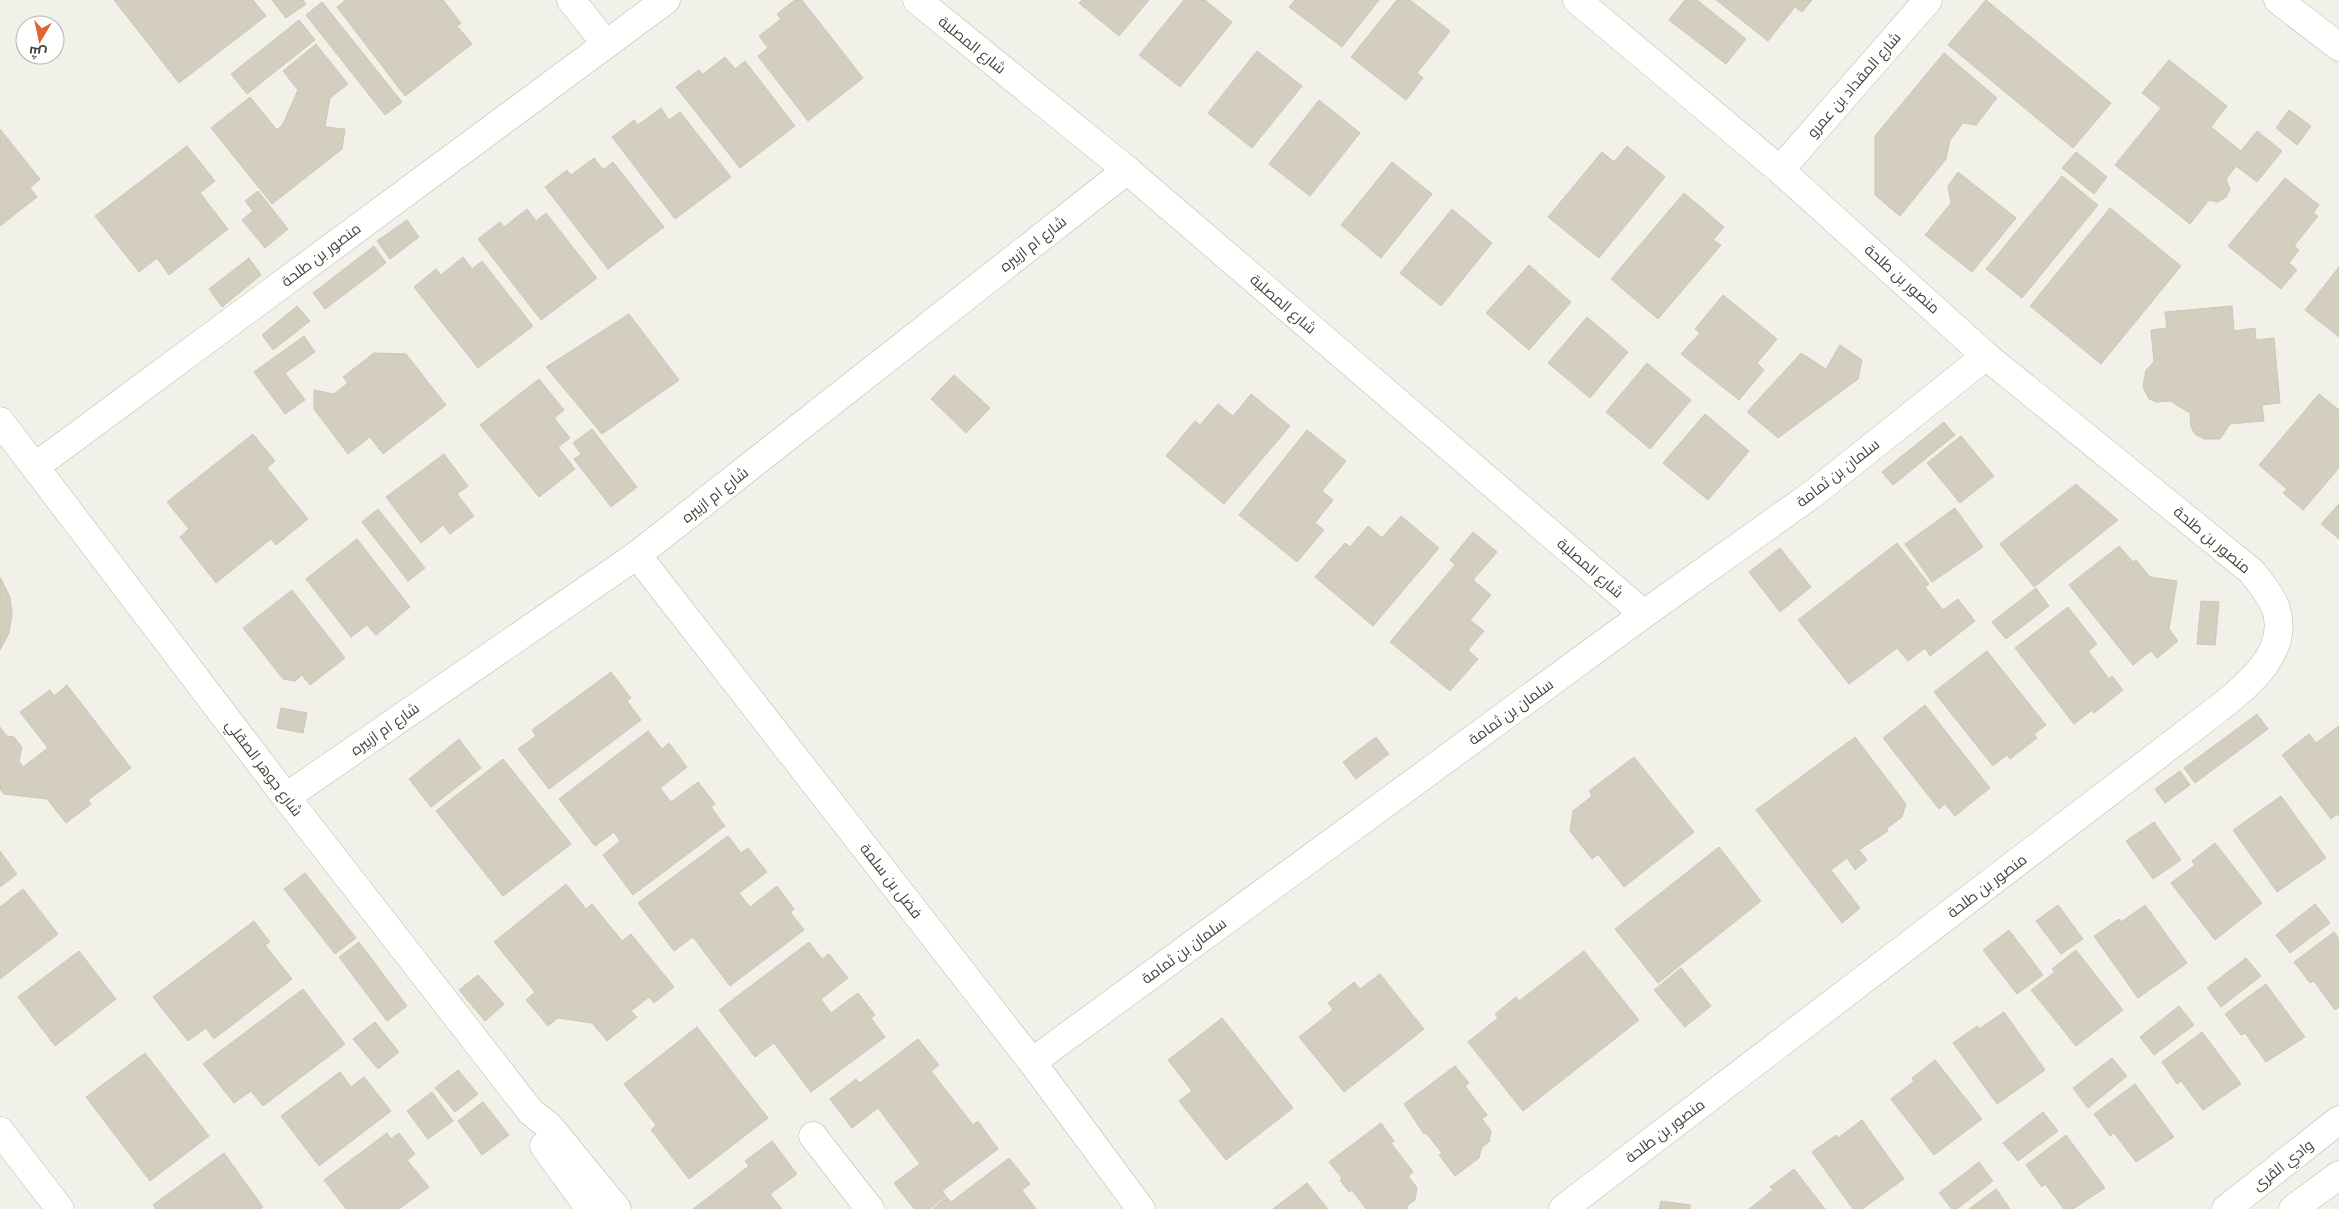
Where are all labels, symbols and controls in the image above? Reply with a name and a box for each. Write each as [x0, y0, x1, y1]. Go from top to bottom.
street label: شارع المصلبة [933, 12, 1009, 79]
north arrow [15, 15, 65, 65]
street label: شارع المقداد بن عمرو [1803, 29, 1906, 143]
text: ش [28, 43, 48, 62]
street label: شارع ام ازبيره [996, 212, 1071, 277]
street label: منصور بن طلحة [278, 219, 365, 292]
street label: منصور بن طلحة [1860, 241, 1943, 318]
street label: شارع المصلبة [1245, 270, 1320, 339]
street label: سلمان بن ثمامة [1793, 435, 1884, 512]
street label: شارع ام ازبيره [678, 463, 753, 528]
street label: منصور بن طلحة [2169, 503, 2254, 578]
street label: شارع المصلبة [1552, 534, 1627, 603]
street label: سلمان بن ثمامة [1465, 675, 1557, 750]
street label: شارع ام ازبيره [347, 699, 424, 761]
street label: شارع جوهر الصقلي [219, 716, 306, 822]
street label: فضل بن سلمة [855, 840, 926, 923]
street label: منصور بن طلحة [1944, 850, 2031, 923]
street label: سلمان بن ثمامة [1138, 914, 1230, 989]
street label: منصور بن طلحة [1622, 1095, 1709, 1168]
street label: وادي القرى [2249, 1136, 2319, 1197]

